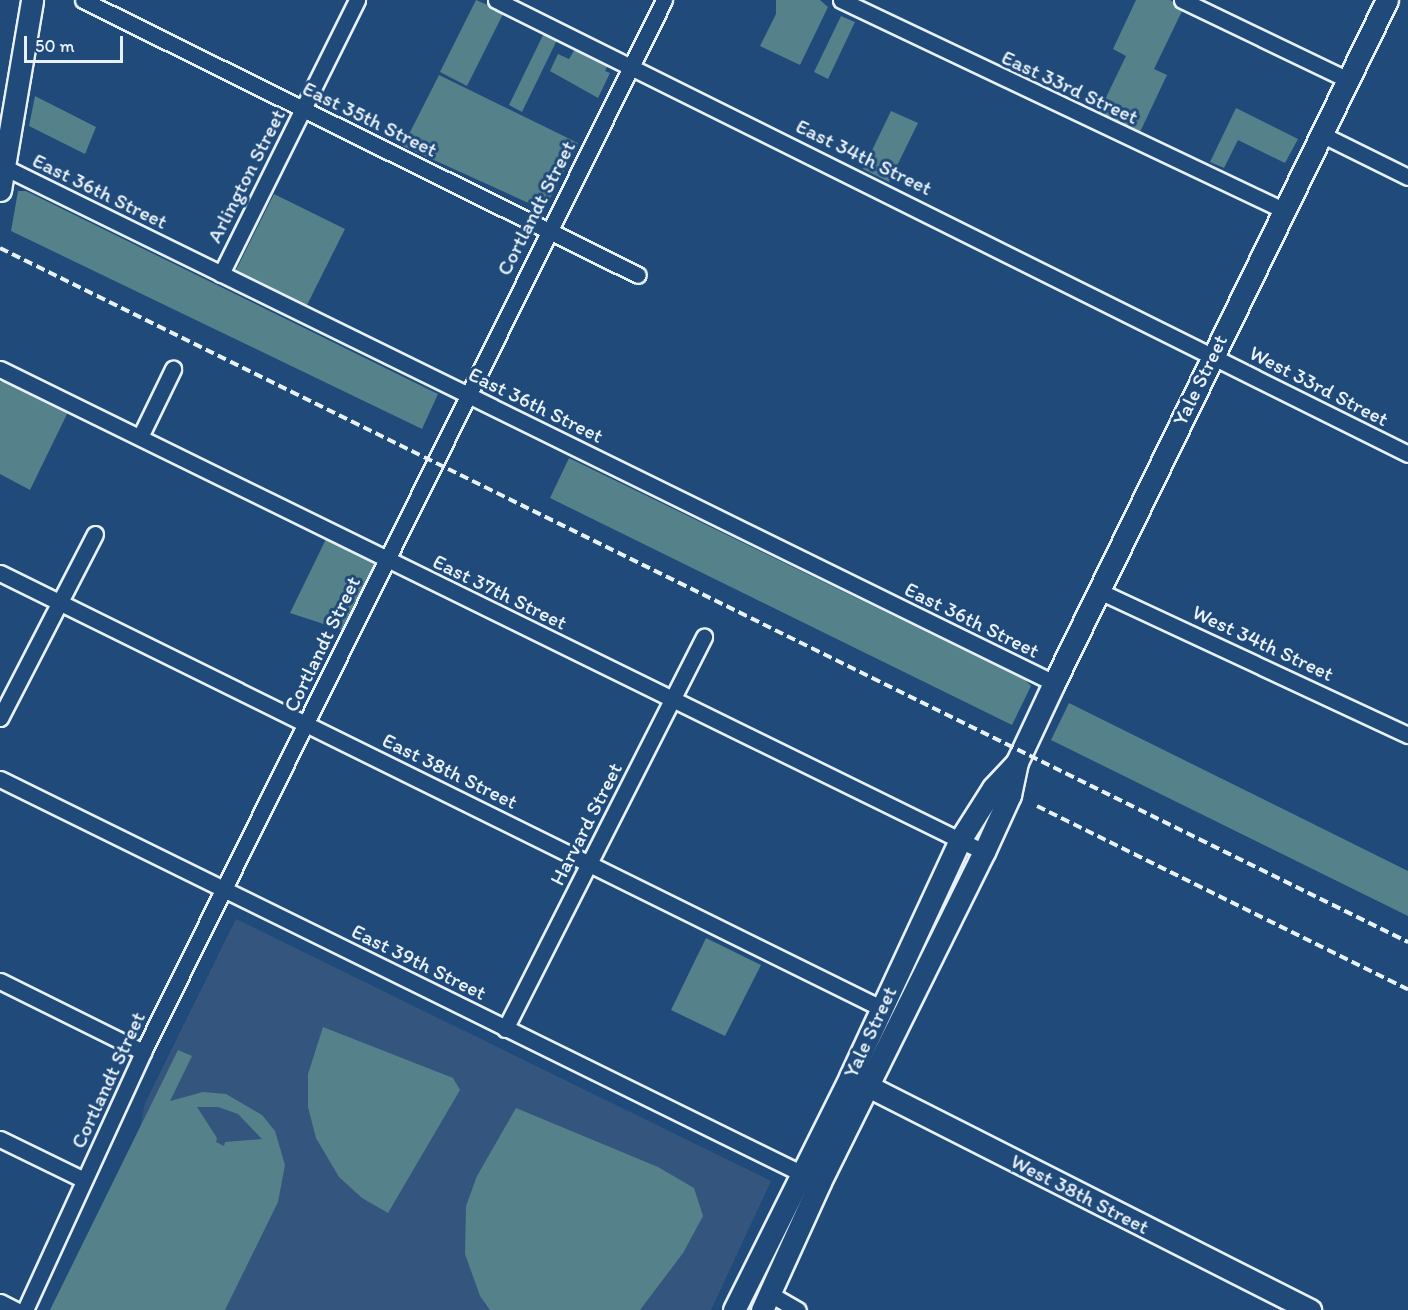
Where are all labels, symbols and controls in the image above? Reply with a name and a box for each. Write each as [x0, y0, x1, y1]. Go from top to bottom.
scale bar [27, 24, 126, 62]
text: 50 m [35, 35, 75, 57]
street label: East 33rd Street [998, 44, 1142, 130]
street label: East 35th Street [299, 76, 441, 162]
street label: Arlington Street [202, 105, 290, 247]
street label: East 34th Street [792, 113, 936, 201]
street label: Cortlandt Street [491, 136, 581, 280]
street label: East 36th Street [29, 148, 171, 234]
street label: Yale Street [1167, 331, 1233, 429]
street label: West 33rd Street [1246, 340, 1392, 432]
street label: East 36th Street [465, 362, 607, 448]
street label: East 37th Street [429, 549, 571, 635]
street label: Cortlandt Street [278, 572, 366, 716]
street label: East 36th Street [901, 577, 1043, 663]
street label: West 34th Street [1189, 599, 1337, 687]
street label: East 38th Street [379, 728, 521, 814]
street label: Harvard Street [544, 759, 628, 889]
street label: East 39th Street [348, 919, 490, 1005]
street label: Yale Street [838, 982, 902, 1082]
street label: Cortlandt Street [65, 1008, 151, 1152]
street label: West 38th Street [1007, 1148, 1153, 1240]

